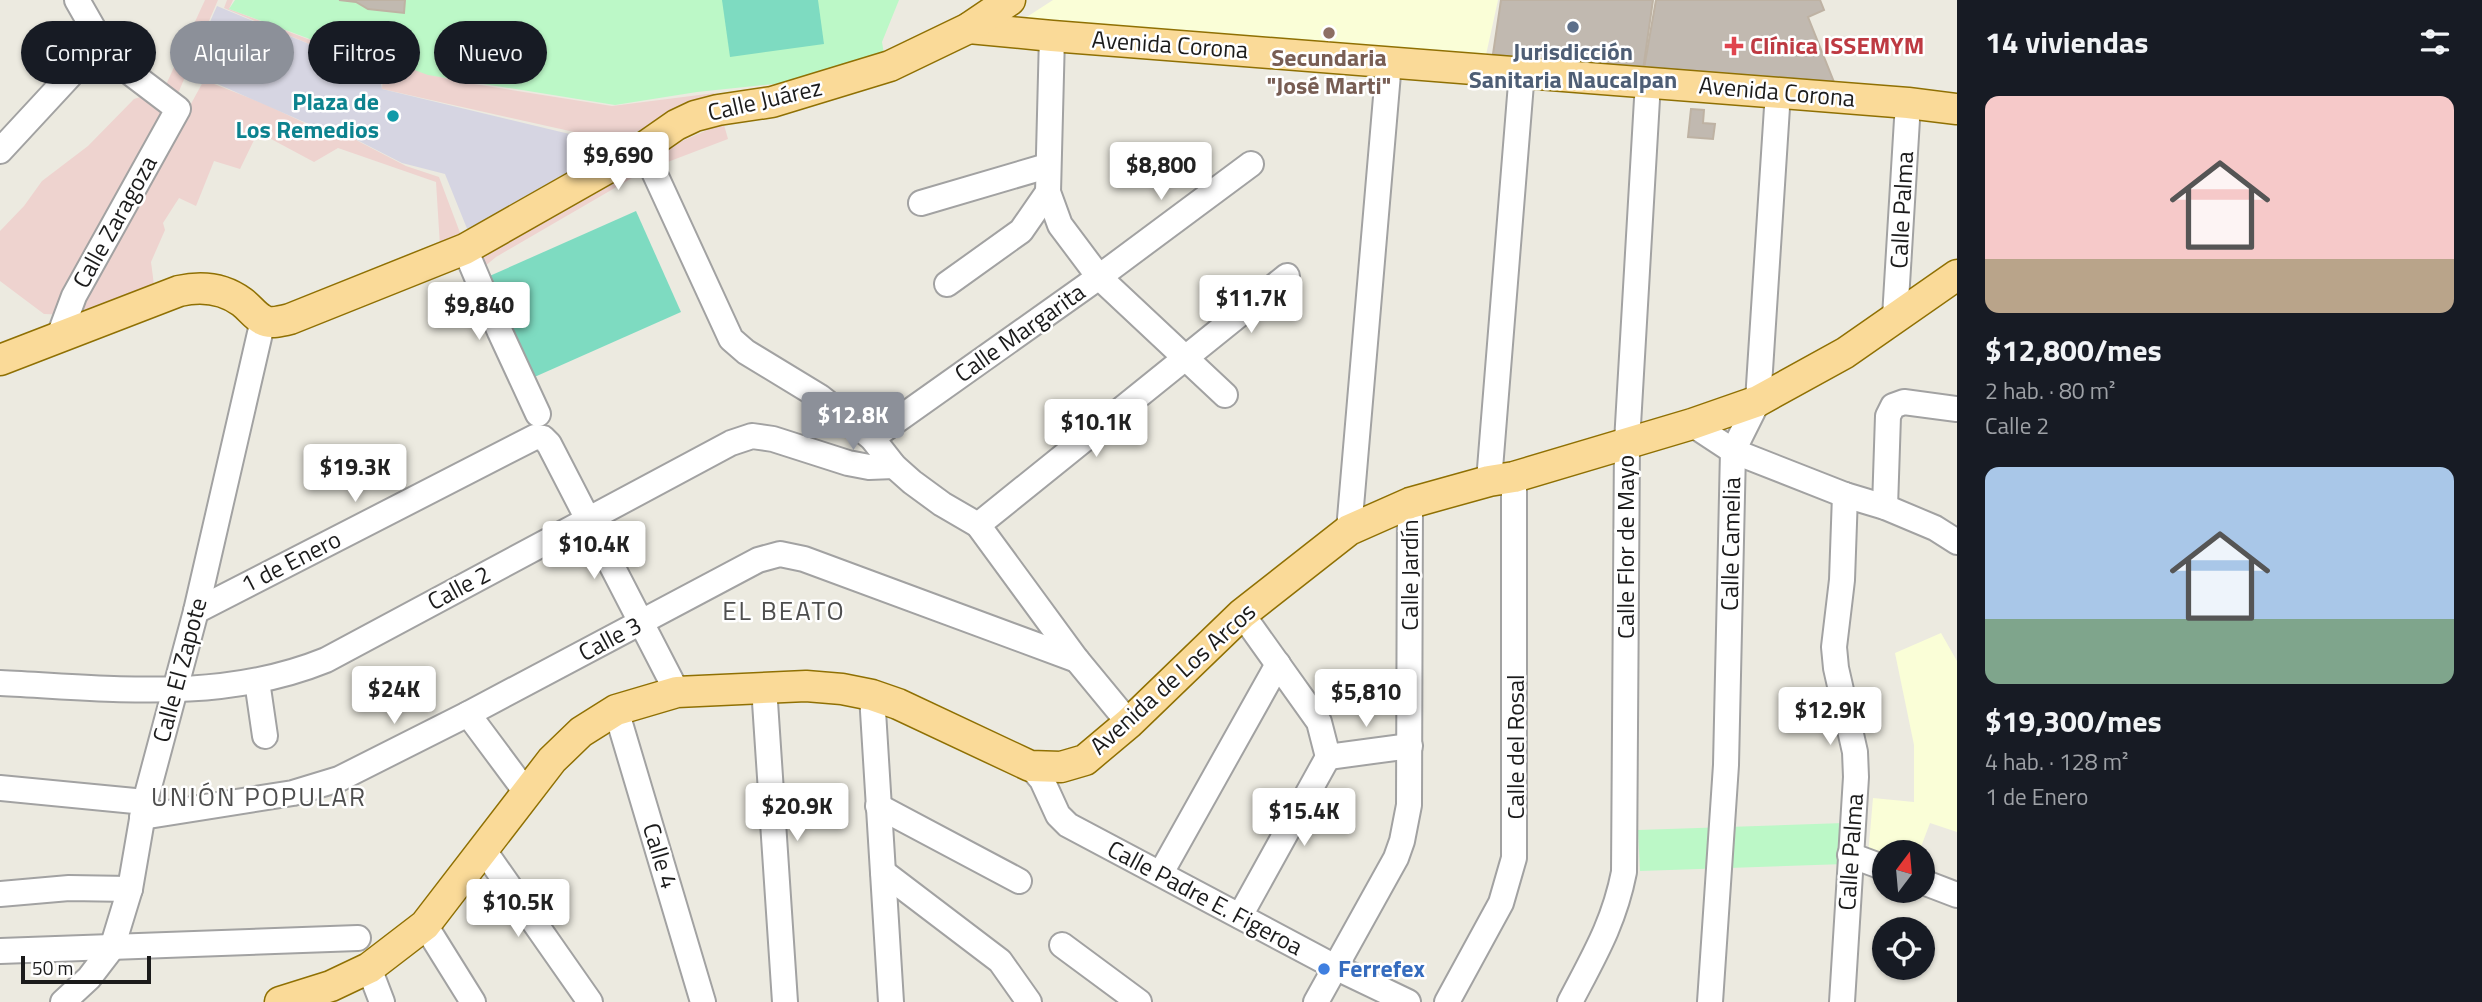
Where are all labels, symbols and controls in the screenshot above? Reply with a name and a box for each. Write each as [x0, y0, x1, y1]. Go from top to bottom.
marker: Jurisdicción Sanitaria Naucalpan [1565, 19, 1581, 35]
text: 14 viviendas [1985, 19, 2148, 65]
chip: Comprar [21, 21, 156, 84]
chip: Alquilar [170, 21, 294, 84]
chip: Filtros [308, 21, 420, 84]
chip: Nuevo [434, 21, 547, 84]
street label: Avenida Corona [1091, 21, 1249, 67]
icon: filters [2416, 23, 2454, 61]
marker: Secundaria "José Marti" [1321, 25, 1337, 41]
place label: Clínica ISSEMYM [1750, 27, 1924, 63]
place label: Jurisdicción Sanitaria Naucalpan [1469, 33, 1677, 97]
marker: Clínica ISSEMYM [1724, 36, 1744, 56]
place label: Secundaria "José Marti" [1267, 39, 1391, 103]
street label: Avenida Corona [1698, 66, 1857, 116]
street label: Calle Juárez [704, 68, 826, 130]
place label: Plaza de Los Remedios [236, 83, 379, 147]
marker: Plaza de Los Remedios [385, 108, 401, 124]
pin: $9,690 [561, 132, 675, 192]
text: $9,690 [583, 137, 653, 172]
pin: $8,800 [1104, 142, 1218, 202]
icon: home [2157, 142, 2283, 268]
text: $8,800 [1126, 147, 1196, 182]
street label: Calle Zaragoza [63, 149, 165, 294]
street label: Calle Palma [1880, 150, 1922, 269]
street label: Calle Margarita [947, 274, 1092, 391]
pin: $11.7K [1194, 276, 1308, 335]
text: $11.7K [1215, 280, 1287, 315]
pin: $9,840 [422, 282, 536, 342]
text: $9,840 [444, 287, 514, 322]
text: $12,800/mes [1985, 327, 2162, 373]
text: 2 hab. · 80 m² [1985, 373, 2115, 408]
pin: $12.8K [796, 392, 910, 452]
text: $12.8K [817, 397, 889, 432]
pin: $10.1K [1039, 400, 1153, 459]
text: $10.1K [1060, 404, 1132, 439]
text: Calle 2 [1985, 408, 2049, 443]
pin: $19.3K [298, 444, 412, 504]
text: $19.3K [319, 449, 391, 484]
street label: Calle Flor de Mayo [1607, 455, 1643, 639]
street label: Calle Camelia [1711, 477, 1749, 611]
icon: home [2157, 513, 2283, 639]
street label: Calle Jardín [1391, 519, 1427, 631]
street label: 1 de Enero [234, 521, 347, 602]
pin: $10.4K [537, 522, 651, 581]
text: $10.4K [558, 526, 630, 561]
street label: Calle 2 [420, 555, 497, 619]
district label: EL BEATO [722, 591, 846, 630]
street label: Calle El Zapote [142, 593, 216, 746]
street label: Avenida de Los Arcos [1081, 594, 1263, 763]
street label: Calle 3 [571, 606, 648, 670]
pin: $24K [353, 666, 435, 726]
pin: $5,810 [1309, 670, 1423, 729]
text: $24K [368, 671, 420, 706]
text: $5,810 [1331, 674, 1401, 709]
street label: Calle del Rosal [1497, 674, 1533, 820]
pin: $12.9K [1773, 688, 1887, 747]
text: $12.9K [1794, 692, 1866, 727]
text: $19,300/mes [1985, 698, 2162, 744]
text: 4 hab. · 128 m² [1985, 744, 2128, 779]
district label: UNIÓN POPULAR [151, 777, 367, 816]
text: 1 de Enero [1985, 779, 2088, 814]
pin: $20.9K [740, 784, 854, 843]
text: $20.9K [761, 788, 833, 823]
pin: $15.4K [1247, 788, 1361, 848]
street label: Calle Palma [1828, 792, 1872, 912]
text: $15.4K [1268, 793, 1340, 828]
street label: Calle 4 [634, 818, 688, 893]
street label: Calle Padre E. Figeroa [1101, 830, 1310, 964]
north arrow [1872, 840, 1936, 903]
map controls [1872, 840, 1935, 980]
pin: $10.5K [461, 880, 575, 939]
text: $10.5K [482, 884, 554, 919]
button: locate [1872, 917, 1935, 980]
place label: Ferrefex [1338, 950, 1425, 986]
scale bar [21, 953, 150, 985]
text: 50 m [32, 953, 73, 982]
marker: Ferrefex [1316, 961, 1332, 977]

